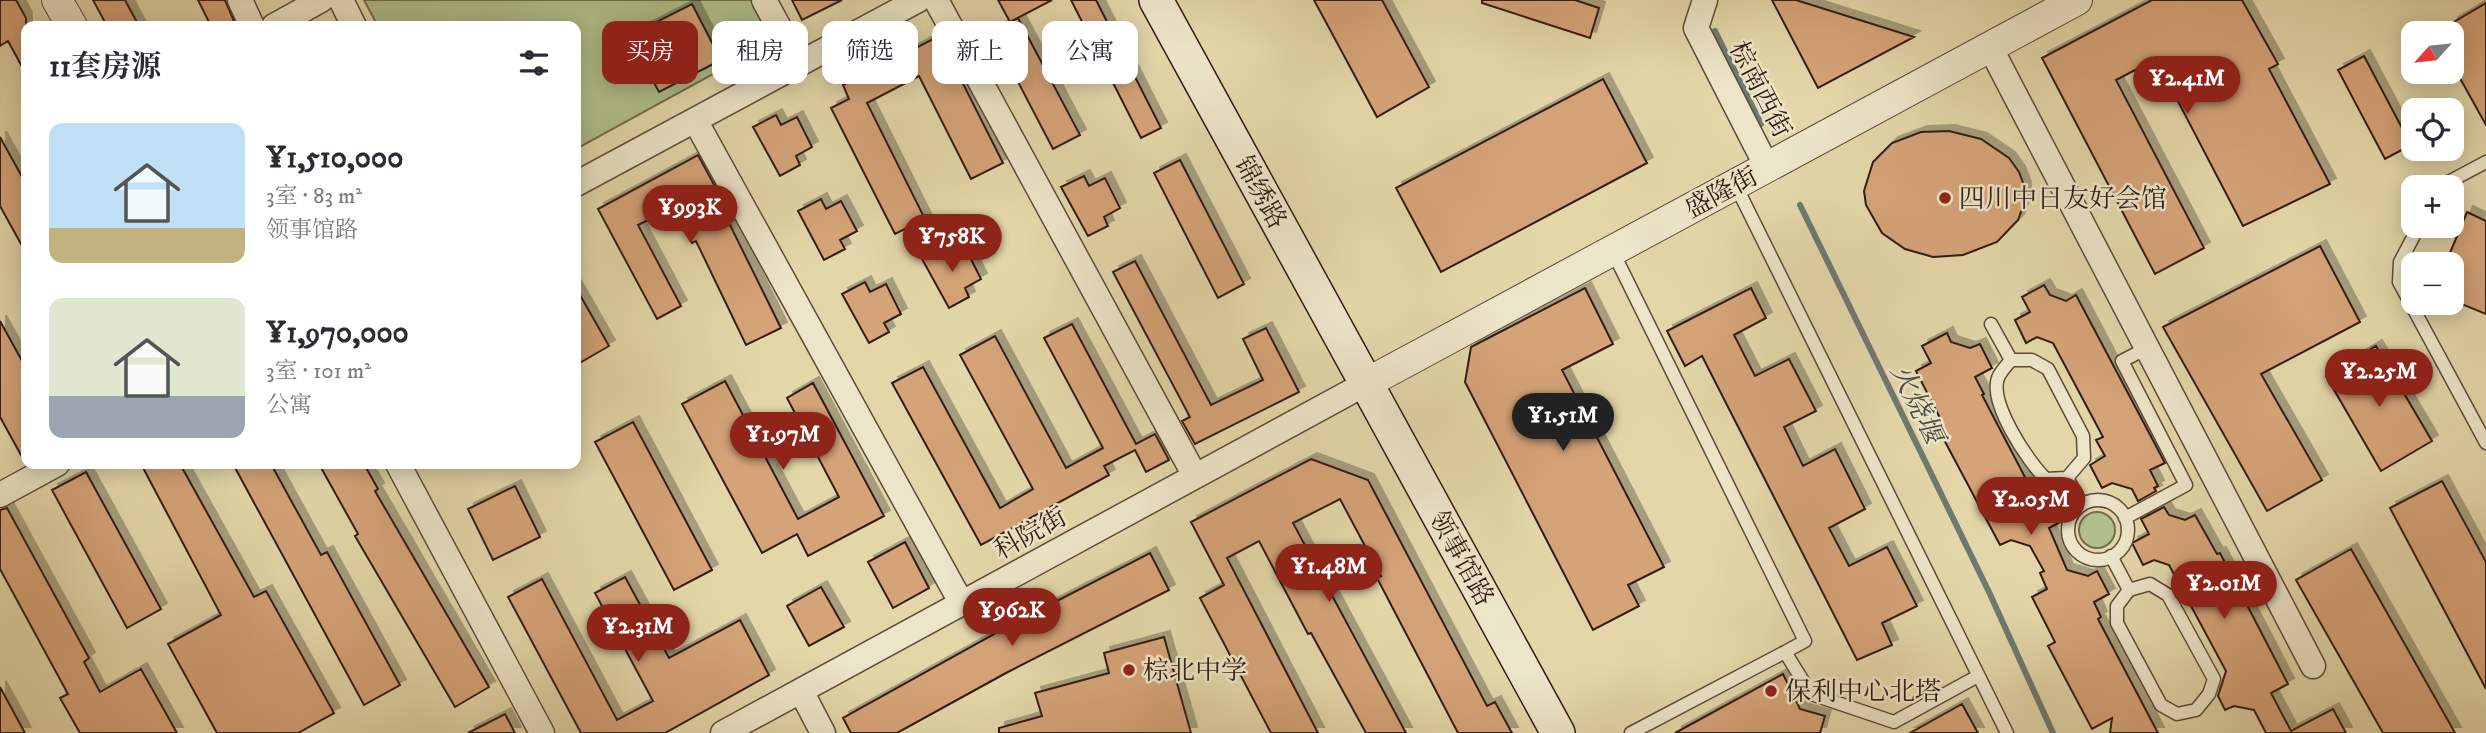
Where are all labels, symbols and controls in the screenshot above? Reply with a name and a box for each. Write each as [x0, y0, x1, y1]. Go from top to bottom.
chip: 买房 [602, 21, 698, 84]
chip: 租房 [712, 21, 808, 84]
chip: 筛选 [822, 21, 918, 84]
chip: 新上 [932, 21, 1028, 84]
chip: 公寓 [1042, 21, 1138, 84]
north arrow [2401, 21, 2464, 84]
map controls [2401, 21, 2464, 315]
street label: 棕南西街 [1721, 36, 1798, 144]
icon: filters [515, 44, 553, 82]
text: 11套房源 [49, 49, 161, 86]
pin: ¥2.41M [2130, 57, 2244, 116]
text: ¥2.41M [2149, 64, 2225, 93]
button: locate [2401, 98, 2464, 161]
text: ¥1,510,000 [266, 140, 403, 177]
icon: home [105, 151, 189, 235]
street label: 锦绣路 [1226, 151, 1293, 235]
street label: 盛隆街 [1680, 160, 1764, 226]
button: + [2401, 175, 2464, 238]
text: 3室 · 83 m² [266, 182, 362, 211]
place label: 四川中日友好会馆 [1959, 183, 2167, 216]
pin: ¥993K [641, 186, 739, 245]
marker: 四川中日友好会馆 [1937, 190, 1953, 206]
text: ¥993K [658, 193, 722, 222]
pin: ¥758K [903, 215, 1001, 274]
text: 领事馆路 [266, 216, 358, 245]
text: ¥758K [919, 222, 985, 251]
button: − [2401, 252, 2464, 315]
text: ¥1,970,000 [266, 315, 409, 352]
icon: home [105, 326, 189, 410]
pin: ¥2.25M [2322, 350, 2436, 409]
text: 3室 · 101 m² [266, 357, 371, 386]
text: ¥2.25M [2341, 357, 2417, 386]
water label: 火烧堰 [1883, 358, 1953, 453]
text: 公寓 [266, 391, 312, 420]
pin: ¥1.51M [1506, 393, 1620, 453]
text: ¥1.51M [1528, 401, 1598, 430]
pin: ¥1.97M [726, 412, 840, 472]
text: ¥1.97M [746, 420, 820, 449]
pin: ¥2.05M [1974, 477, 2088, 537]
text: ¥2.05M [1992, 485, 2070, 514]
street label: 科院街 [989, 501, 1073, 568]
street label: 领事馆路 [1421, 505, 1500, 612]
pin: ¥1.48M [1272, 544, 1386, 604]
text: ¥1.48M [1291, 552, 1367, 581]
pin: ¥2.01M [2167, 562, 2281, 621]
text: ¥2.01M [2187, 569, 2261, 598]
pin: ¥962K [963, 588, 1061, 648]
text: ¥962K [979, 596, 1045, 625]
pin: ¥2.31M [581, 604, 695, 664]
text: ¥2.31M [603, 612, 673, 641]
place label: 棕北中学 [1143, 655, 1247, 688]
marker: 棕北中学 [1121, 662, 1137, 678]
place label: 保利中心北塔 [1785, 676, 1941, 709]
marker: 保利中心北塔 [1763, 683, 1779, 699]

